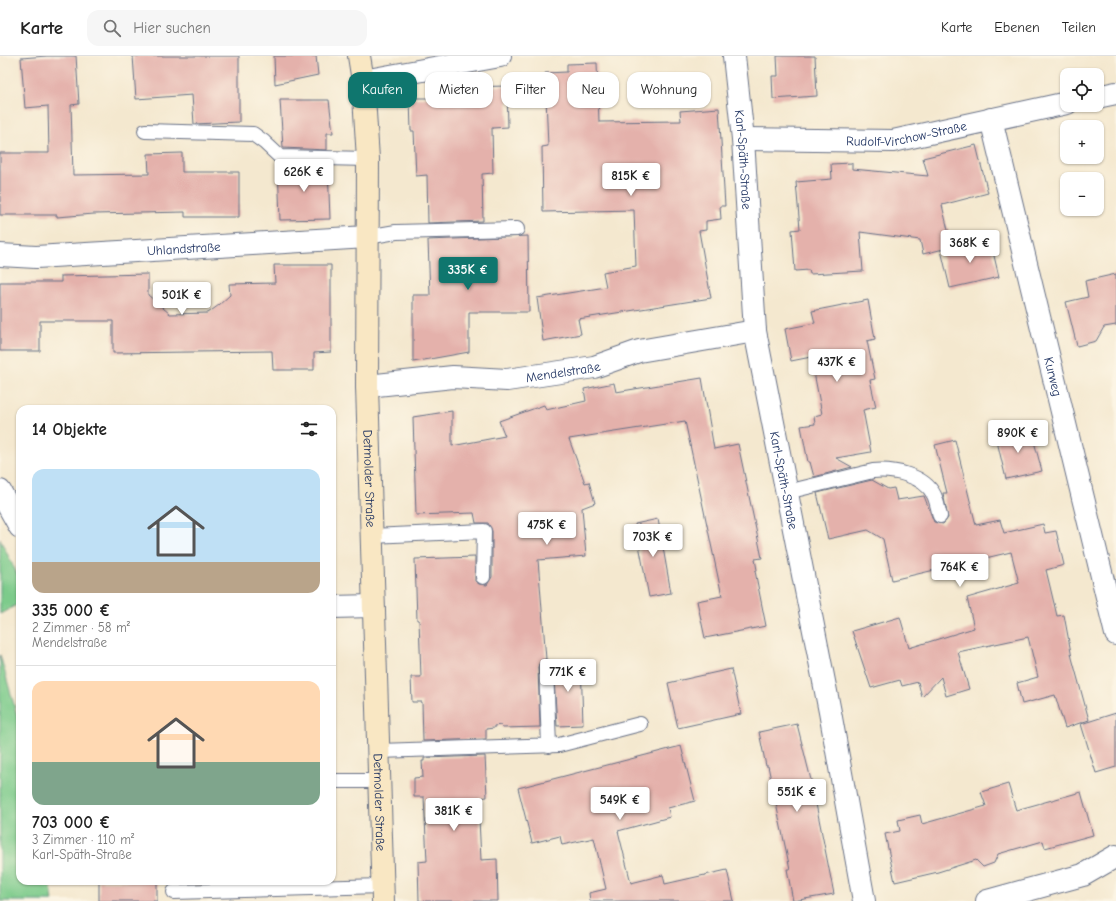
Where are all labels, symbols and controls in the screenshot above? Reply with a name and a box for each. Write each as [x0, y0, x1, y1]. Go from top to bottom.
search box [87, 10, 367, 46]
text: Karte [20, 17, 63, 39]
icon: search [101, 17, 123, 39]
text: Hier suchen [133, 19, 211, 37]
text: Karte [941, 19, 972, 36]
text: Ebenen [994, 19, 1040, 36]
text: Teilen [1062, 19, 1096, 36]
map controls [1060, 68, 1104, 216]
button: locate [1060, 68, 1104, 112]
chip: Kaufen [348, 72, 417, 108]
chip: Mieten [425, 72, 493, 108]
chip: Filter [501, 72, 559, 108]
chip: Neu [567, 72, 619, 108]
chip: Wohnung [627, 72, 711, 108]
street label: Karl-Späth-Straße [732, 109, 755, 210]
street label: Rudolf-Virchow-Straße [846, 118, 968, 149]
button: + [1060, 120, 1104, 164]
pin: 626K € [271, 159, 337, 193]
pin: 815K € [598, 163, 664, 197]
text: 626K € [284, 164, 324, 179]
text: 815K € [611, 168, 651, 183]
button: − [1060, 172, 1104, 216]
pin: 368K € [937, 230, 1003, 264]
text: 368K € [950, 235, 990, 250]
street label: Uhlandstraße [146, 238, 221, 258]
pin: 335K € [435, 257, 501, 291]
text: 335K € [448, 262, 488, 277]
pin: 501K € [149, 282, 215, 316]
text: 501K € [162, 287, 202, 302]
pin: 437K € [804, 349, 870, 383]
text: 437K € [817, 354, 857, 369]
street label: Kurweg [1041, 355, 1066, 398]
street label: Mendelstraße [525, 358, 603, 385]
icon: filters [298, 418, 320, 440]
text: 14 Objekte [32, 420, 107, 439]
pin: 890K € [985, 420, 1051, 454]
text: 890K € [997, 425, 1039, 440]
street label: Detmolder Straße [361, 429, 379, 528]
street label: Karl-Späth-Straße [767, 430, 801, 531]
icon: home [140, 495, 212, 567]
pin: 475K € [514, 512, 580, 546]
text: 475K € [527, 517, 567, 532]
pin: 703K € [620, 524, 686, 558]
text: 703K € [633, 529, 673, 544]
pin: 764K € [927, 554, 993, 588]
text: 764K € [940, 559, 980, 574]
text: 335 000 € [32, 601, 111, 620]
text: 2 Zimmer · 58 m² [32, 620, 130, 635]
text: Mendelstraße [32, 635, 107, 650]
pin: 771K € [535, 659, 601, 693]
text: 771K € [549, 664, 587, 679]
icon: home [140, 707, 212, 779]
street label: Detmolder Straße [371, 753, 389, 852]
pin: 551K € [764, 779, 830, 813]
text: 551K € [777, 784, 817, 799]
pin: 549K € [587, 787, 653, 821]
text: 549K € [600, 792, 640, 807]
pin: 381K € [421, 798, 487, 832]
text: 381K € [434, 803, 474, 818]
text: 703 000 € [32, 813, 111, 832]
text: 3 Zimmer · 110 m² [32, 832, 134, 847]
text: Karl-Späth-Straße [32, 847, 132, 862]

